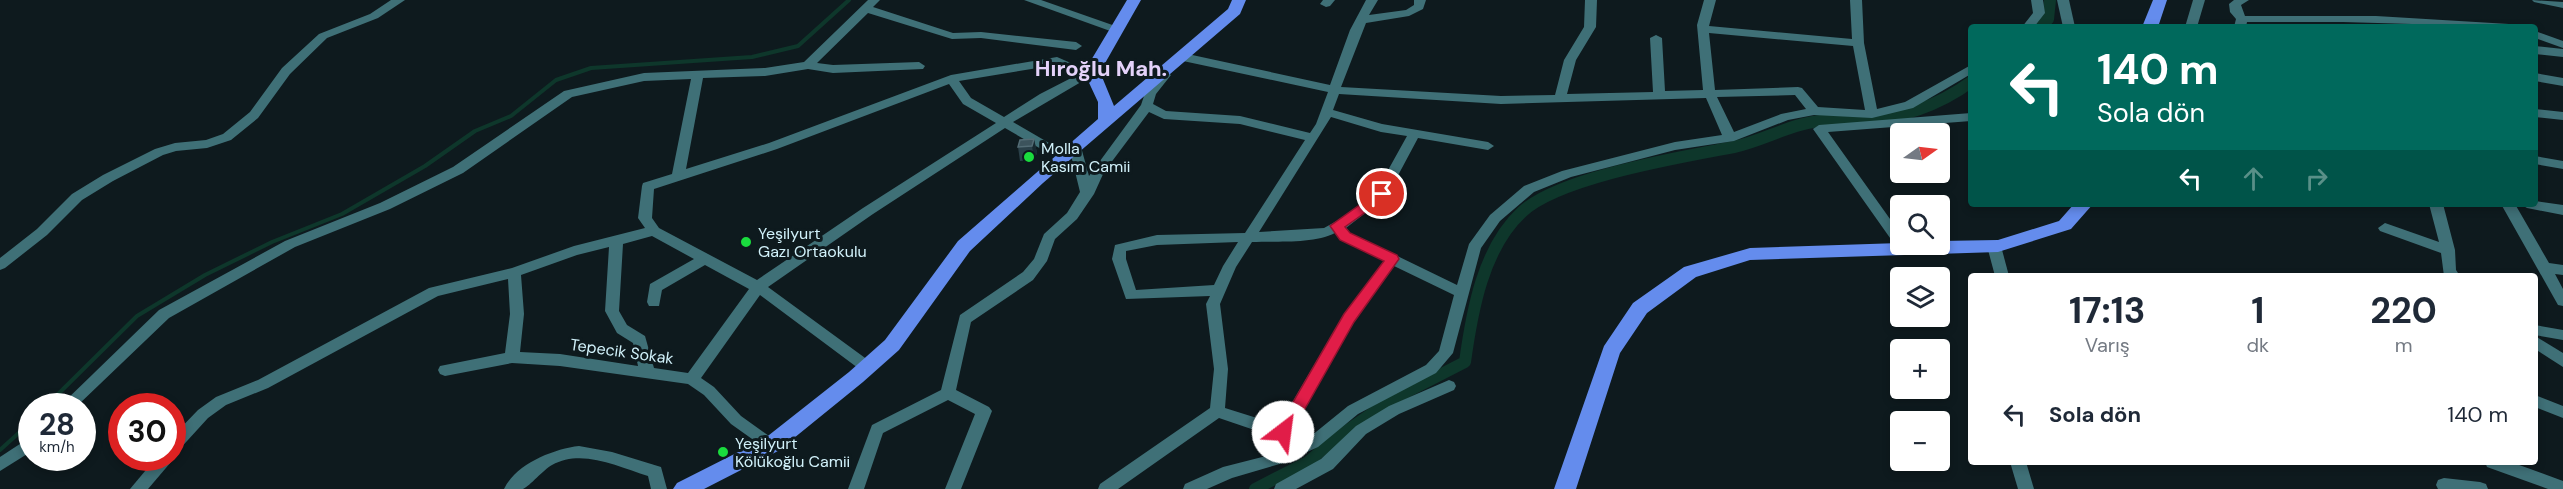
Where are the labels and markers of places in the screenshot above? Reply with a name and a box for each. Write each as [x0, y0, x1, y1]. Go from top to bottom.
place label: Molla Kasım Camii [1041, 138, 1130, 177]
marker: Molla Kasım Camii [1022, 150, 1036, 164]
pin [1356, 168, 1407, 219]
place label: Yeşilyurt Gazı Ortaokulu [758, 223, 867, 262]
marker: Yeşilyurt Gazı Ortaokulu [739, 235, 753, 249]
place label: Yeşilyurt Kölükoğlu Camii [735, 433, 850, 472]
marker: Yeşilyurt Kölükoğlu Camii [716, 445, 730, 459]

